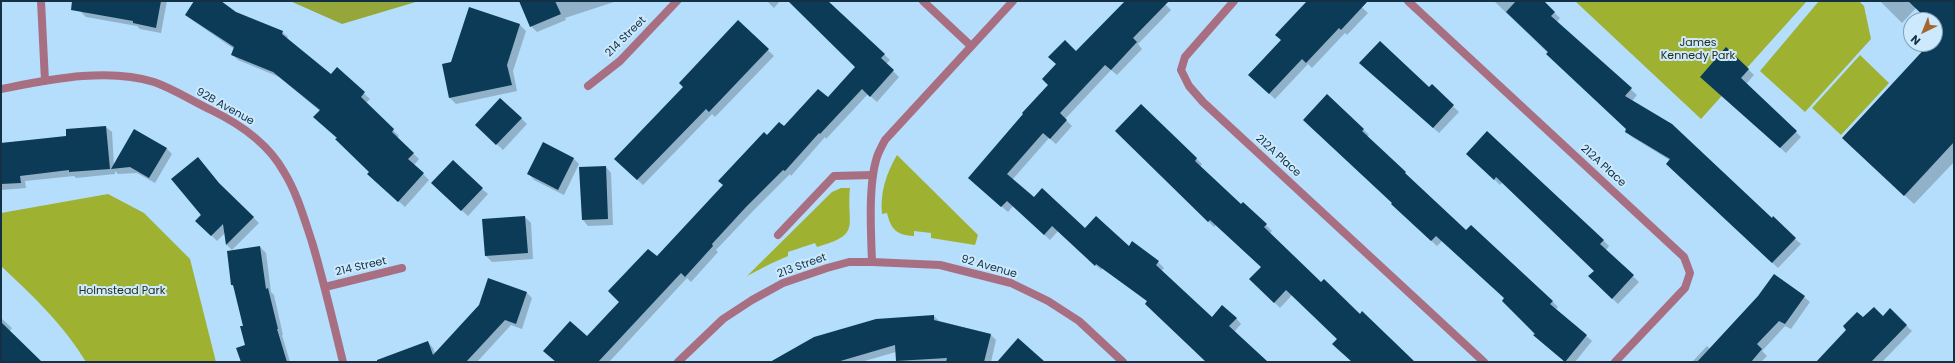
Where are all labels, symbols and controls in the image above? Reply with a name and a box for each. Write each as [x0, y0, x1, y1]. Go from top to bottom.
north arrow [1903, 12, 1943, 52]
street label: 214 Street [603, 14, 649, 60]
text: N [1907, 31, 1924, 49]
park label: James Kennedy Park [1661, 36, 1735, 62]
street label: 92B Avenue [194, 86, 256, 128]
street label: 212A Place [1253, 132, 1303, 180]
street label: 212A Place [1578, 142, 1628, 190]
street label: 213 Street [776, 251, 828, 281]
street label: 92 Avenue [960, 253, 1018, 281]
street label: 214 Street [334, 255, 388, 279]
park label: Holmstead Park [79, 284, 165, 298]

